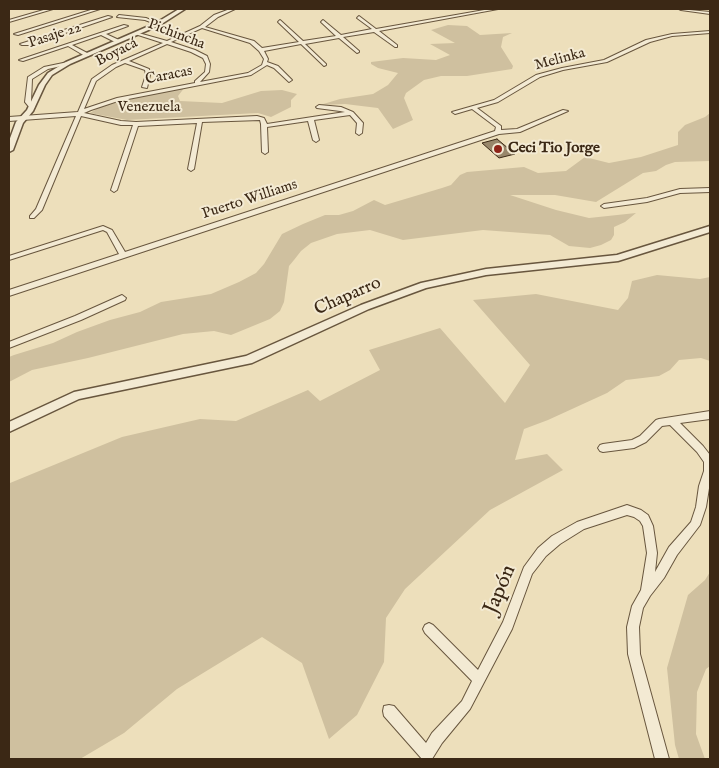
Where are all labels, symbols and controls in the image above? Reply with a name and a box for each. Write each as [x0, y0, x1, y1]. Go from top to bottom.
street label: Pichincha [145, 16, 207, 54]
street label: Pasaje 22 [26, 19, 84, 53]
street label: Boyacá [93, 35, 141, 71]
street label: Melinka [533, 45, 587, 75]
street label: Caracas [144, 63, 194, 89]
street label: Venezuela [117, 99, 181, 117]
place label: Ceci Tio Jorge [508, 140, 600, 158]
marker: Ceci Tio Jorge [492, 143, 504, 155]
street label: Puerto Williams [200, 176, 300, 224]
street label: Chaparro [311, 273, 385, 321]
street label: Japón [479, 562, 523, 618]

